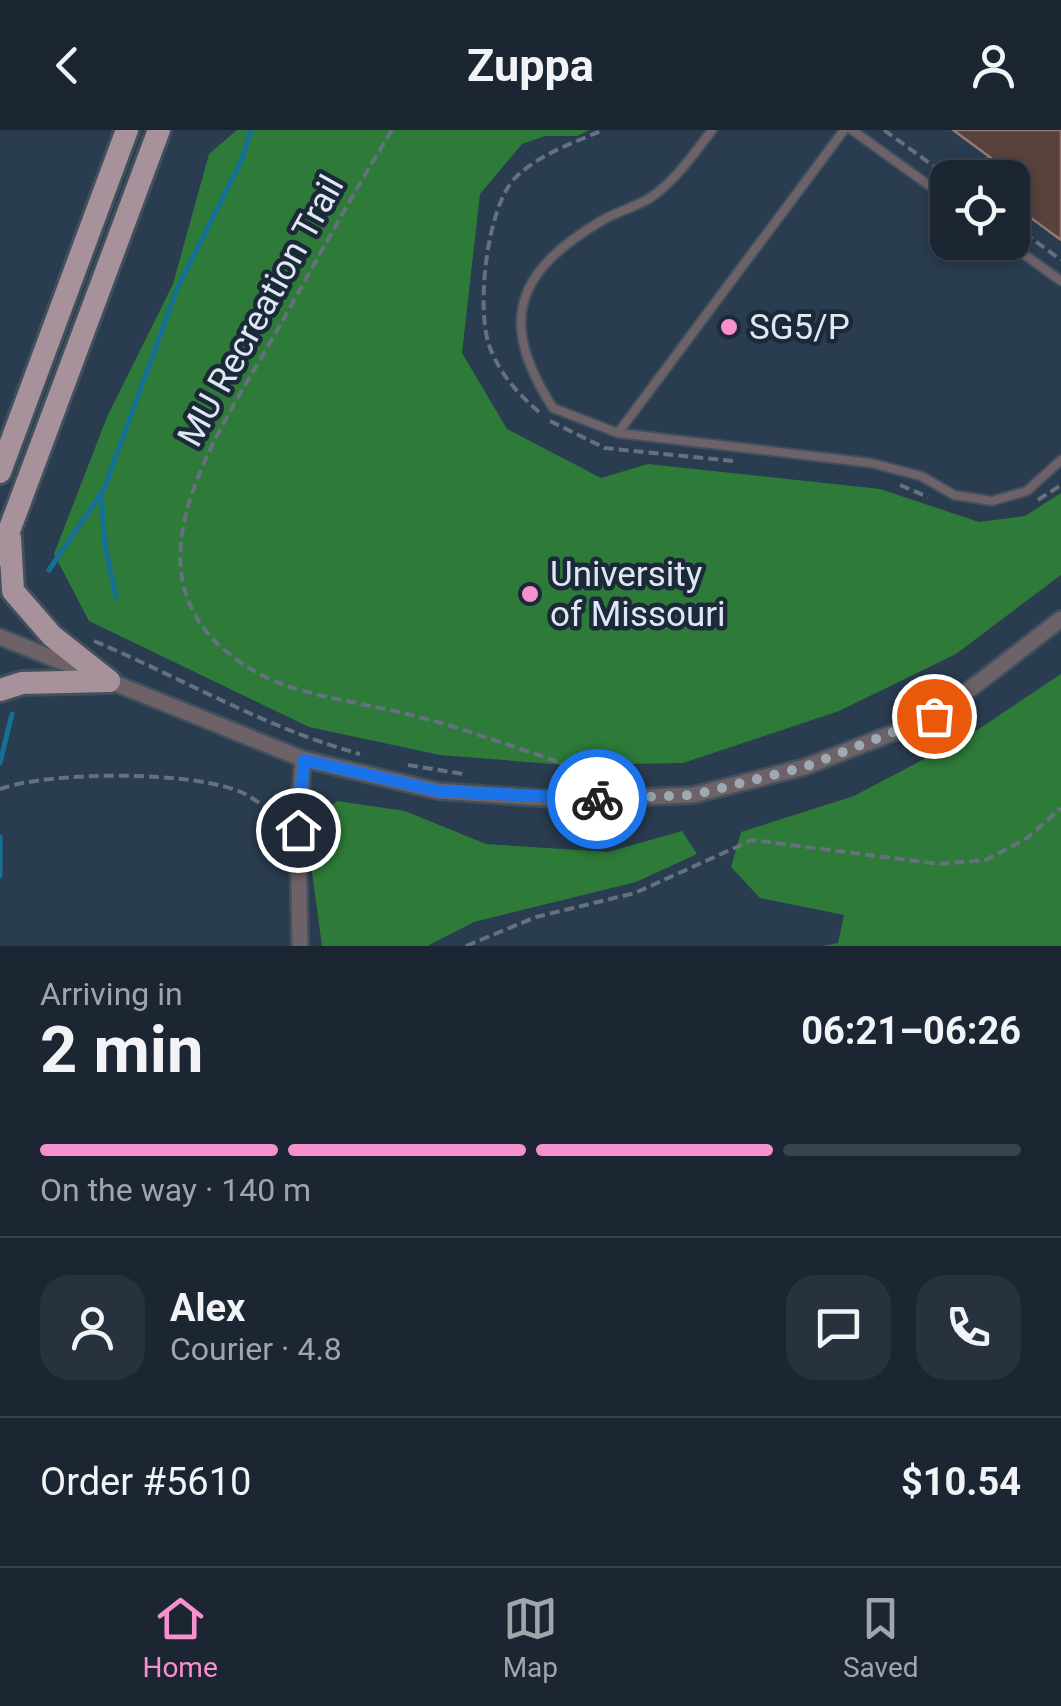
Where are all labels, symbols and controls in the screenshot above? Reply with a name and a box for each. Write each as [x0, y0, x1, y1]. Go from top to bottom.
icon: back [40, 38, 95, 93]
icon: person [966, 38, 1021, 93]
text: Zuppa [467, 39, 594, 92]
map controls [930, 160, 1030, 260]
button: locate [930, 160, 1030, 260]
street label: MU Recreation Trail [169, 168, 353, 454]
place label: SG5/P [749, 307, 850, 348]
marker: SG5/P [718, 316, 740, 338]
place label: University of Missouri [550, 554, 726, 635]
marker: University of Missouri [519, 583, 541, 605]
pin [892, 674, 977, 759]
icon: bag [907, 689, 962, 744]
courier [547, 749, 647, 849]
icon: bike [570, 772, 625, 827]
pin [256, 788, 341, 873]
icon: home [271, 803, 326, 858]
text: Arriving in [40, 975, 183, 1013]
text: 06:21–06:26 [801, 1009, 1021, 1053]
text: 2 min [40, 1012, 203, 1088]
text: On the way · 140 m [40, 1171, 311, 1209]
button: person [40, 1275, 145, 1380]
button: chat [786, 1275, 891, 1380]
button: phone [916, 1275, 1021, 1380]
text: Alex [170, 1286, 245, 1330]
text: Courier · 4.8 [170, 1330, 342, 1368]
text: Order #5610 [40, 1460, 251, 1504]
text: $10.54 [901, 1460, 1021, 1504]
tab: Home [142, 1591, 218, 1684]
tab: Map [503, 1591, 558, 1684]
tab: Saved [843, 1591, 919, 1684]

